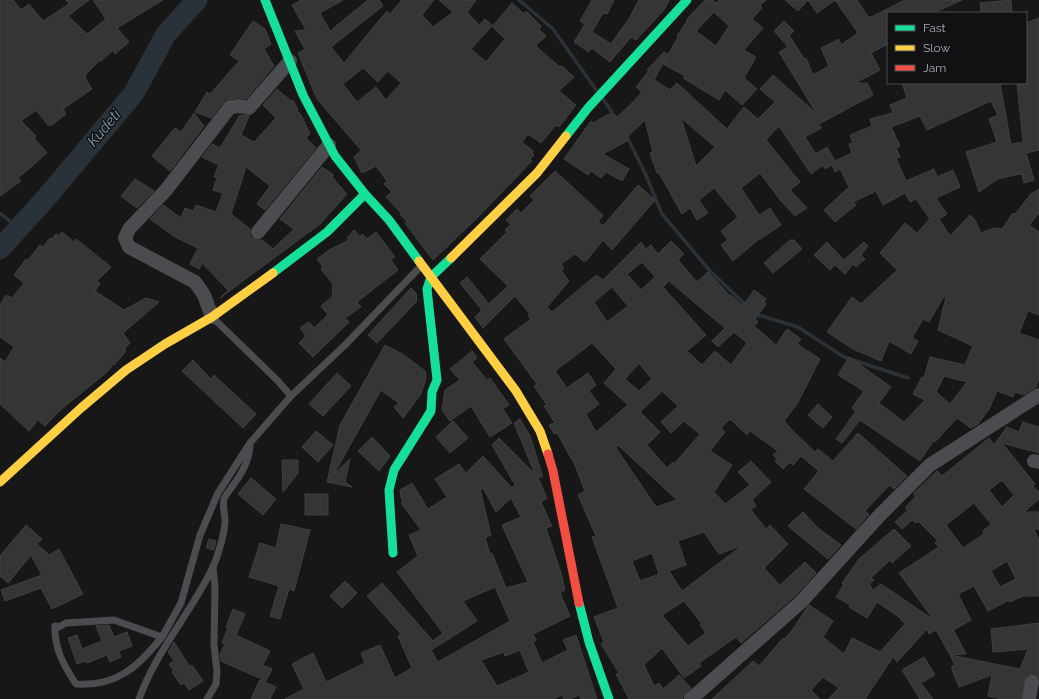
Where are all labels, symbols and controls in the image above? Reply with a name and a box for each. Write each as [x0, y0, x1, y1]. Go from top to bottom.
legend [887, 12, 1027, 84]
text: Fast [923, 21, 946, 35]
text: Slow [923, 41, 950, 55]
text: Jam [923, 61, 946, 75]
water label: Kudeti [83, 105, 125, 150]

